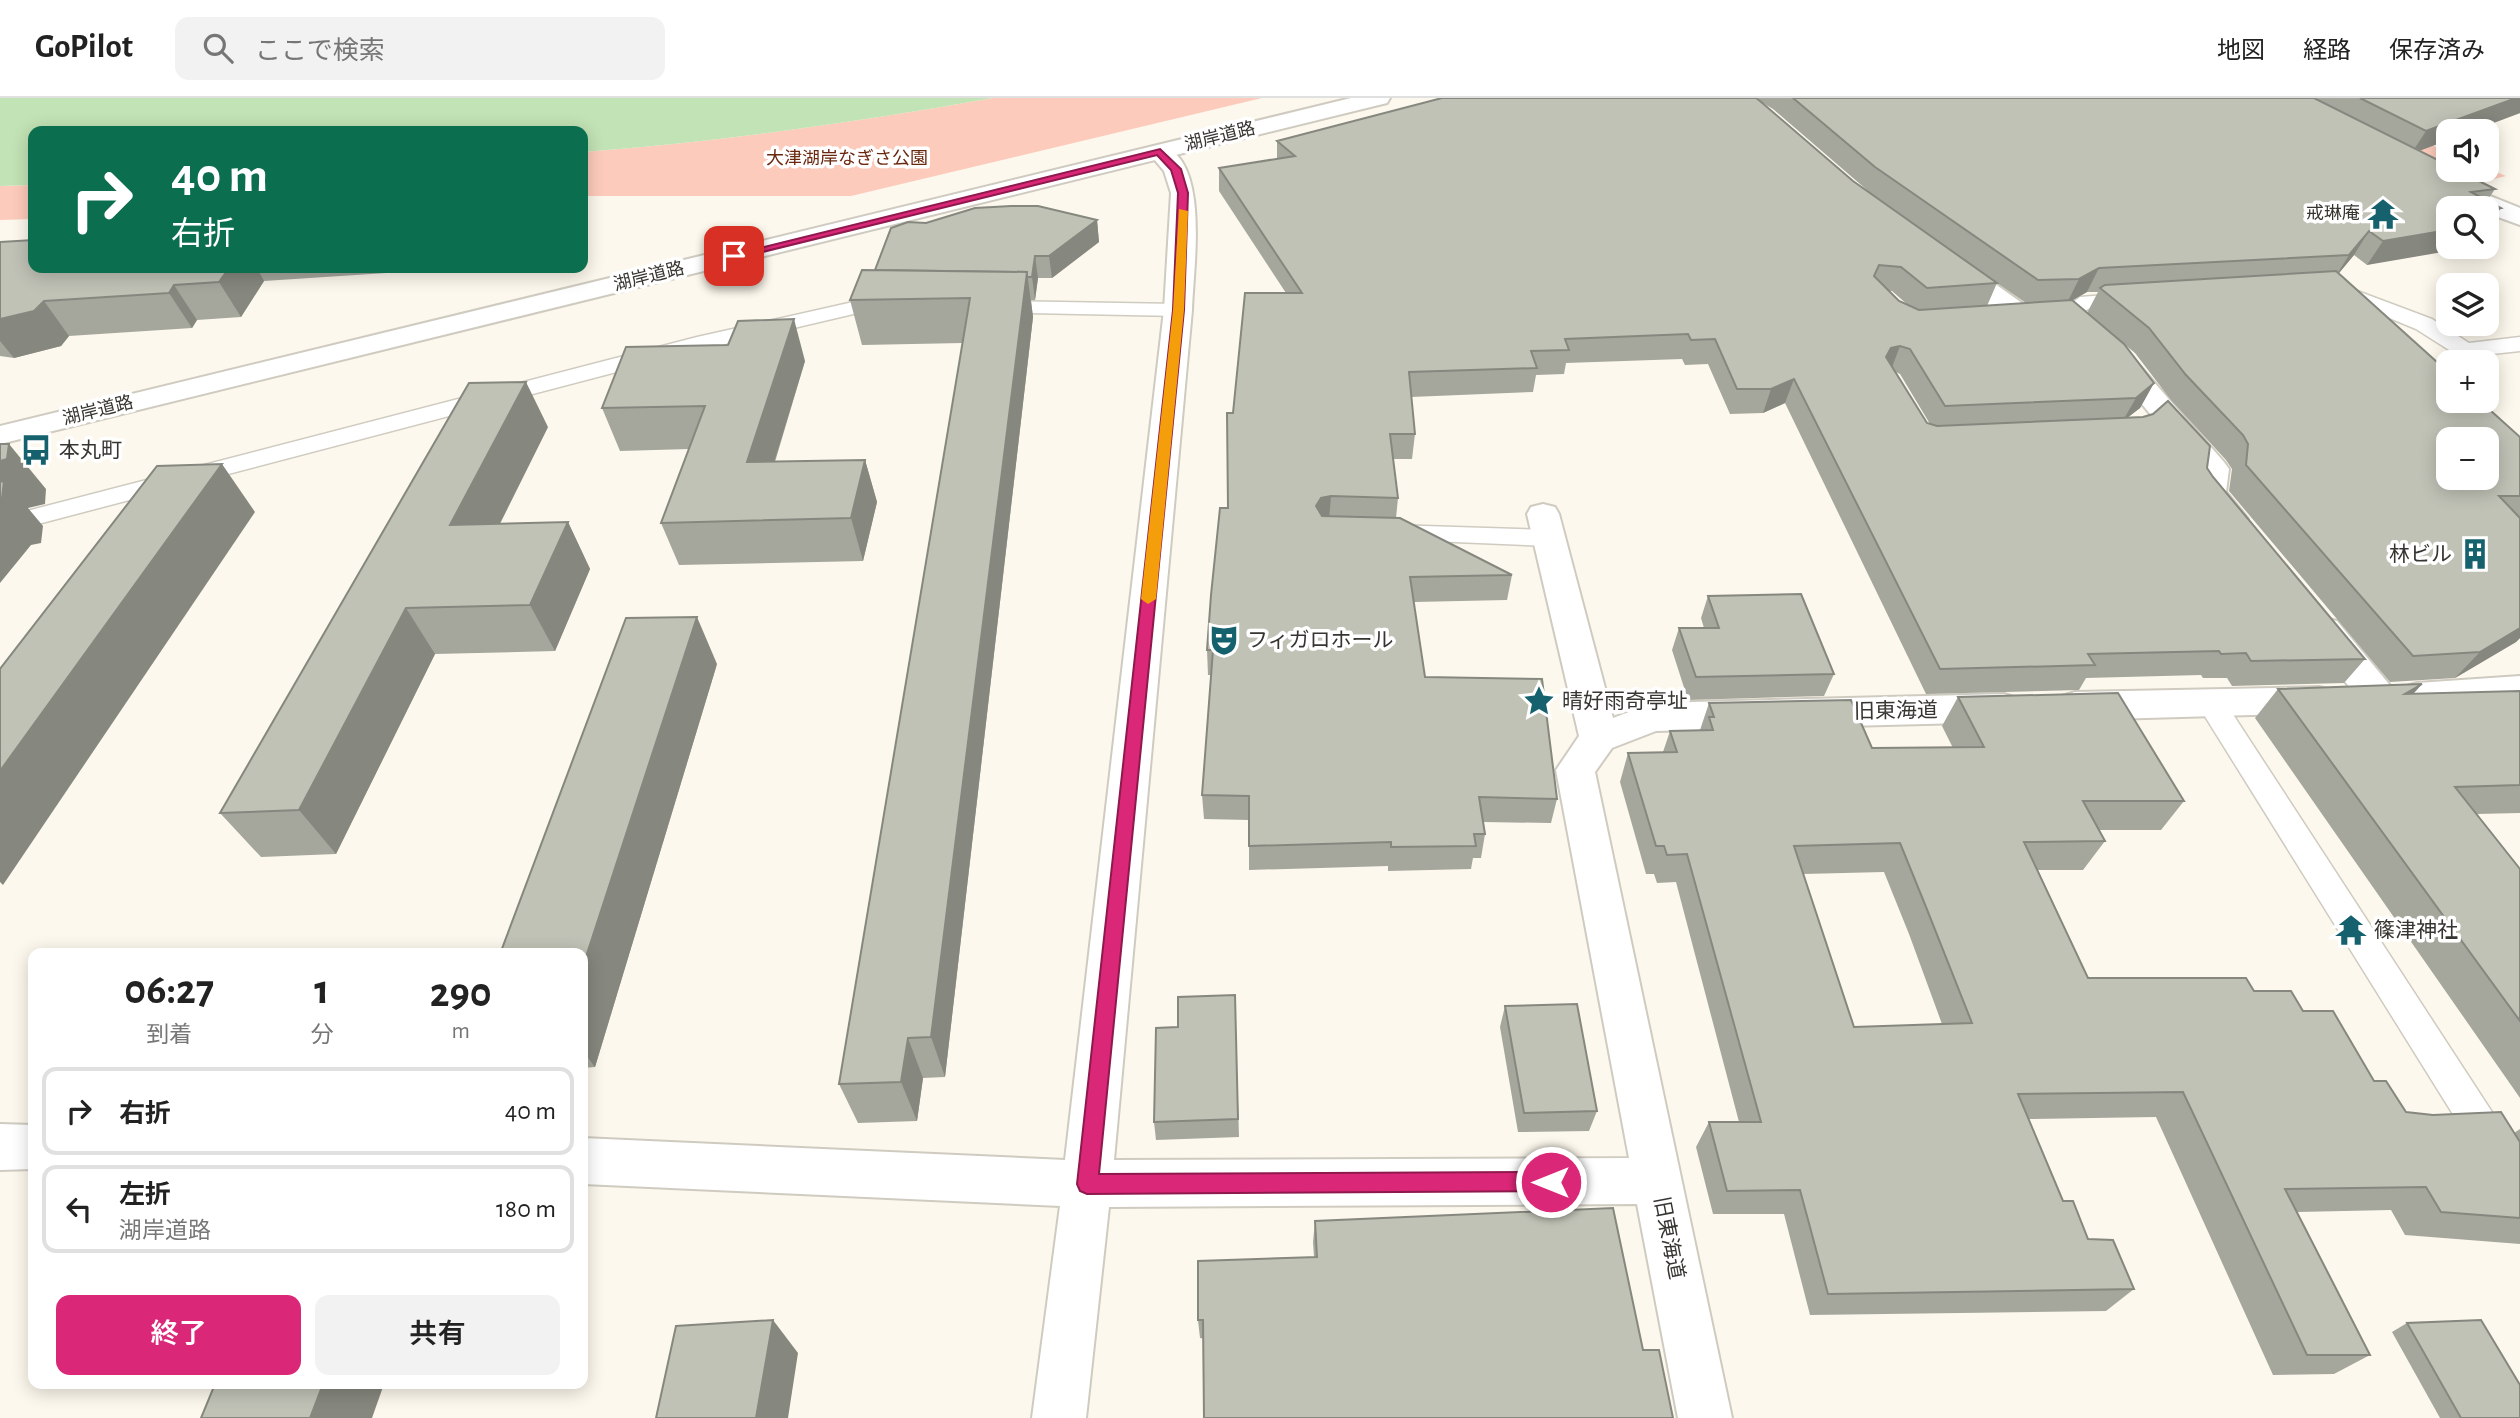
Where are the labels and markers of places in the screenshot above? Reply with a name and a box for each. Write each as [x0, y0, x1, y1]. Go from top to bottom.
temple icon: 戒琳庵 [2366, 197, 2400, 231]
place label: 戒琳庵 [2306, 204, 2360, 223]
pin [704, 226, 764, 286]
bus stop icon: 本丸町 [19, 433, 53, 467]
place label: 本丸町 [59, 439, 122, 461]
building icon: 林ビル [2458, 537, 2492, 571]
place label: 林ビル [2389, 543, 2452, 565]
theatre icon: フィガロホール [1207, 623, 1241, 657]
place label: フィガロホール [1247, 629, 1394, 651]
place icon: 晴好雨奇亭址 [1522, 684, 1556, 718]
place label: 晴好雨奇亭址 [1562, 690, 1688, 712]
temple icon: 篠津神社 [2334, 913, 2368, 947]
place label: 篠津神社 [2374, 919, 2458, 941]

